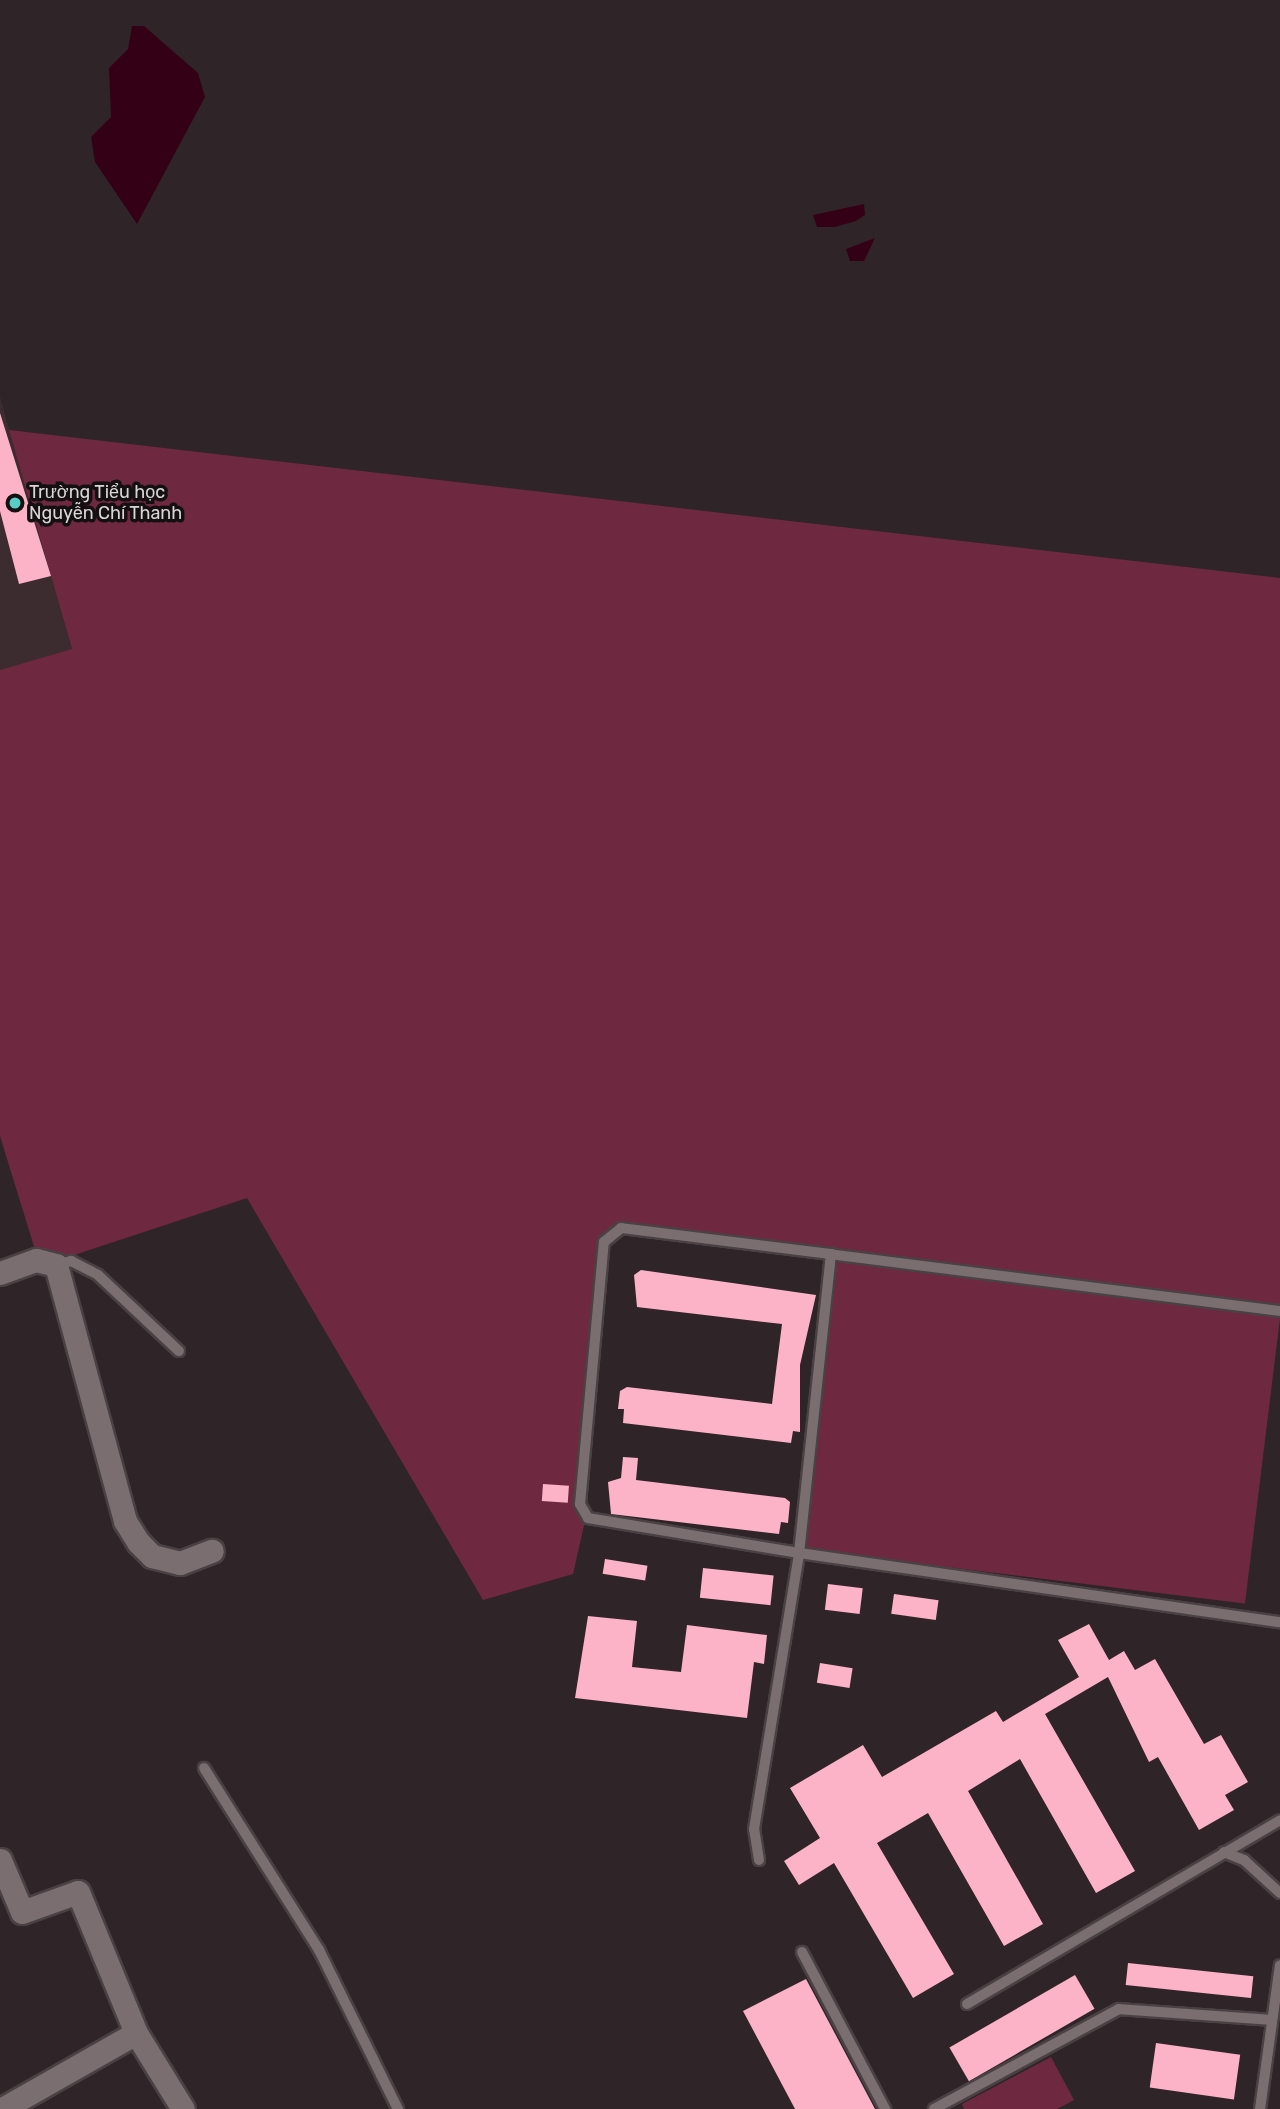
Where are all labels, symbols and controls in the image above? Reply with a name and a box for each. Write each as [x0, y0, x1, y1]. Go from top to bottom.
place label: Trường Tiểu học Nguyễn Chí Thanh [29, 482, 183, 524]
marker: Trường Tiểu học Nguyễn Chí Thanh [7, 495, 23, 511]

